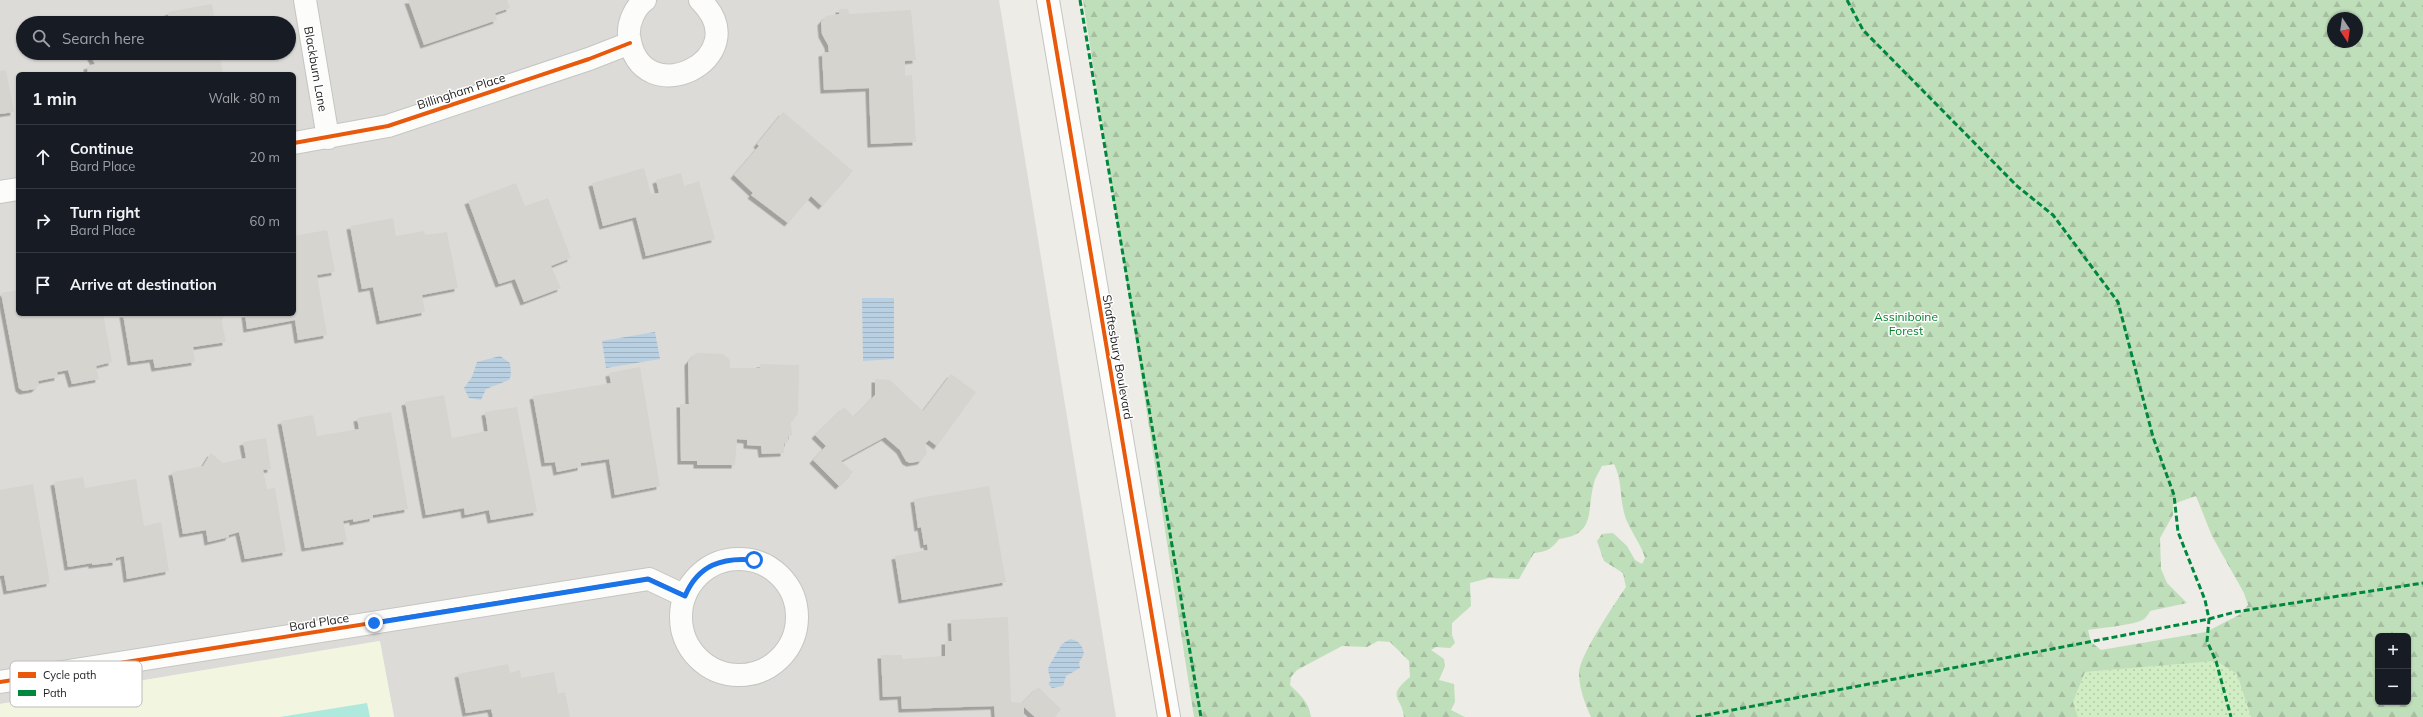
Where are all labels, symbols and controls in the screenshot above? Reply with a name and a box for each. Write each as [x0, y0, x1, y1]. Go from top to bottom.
north arrow [2327, 12, 2363, 48]
search box [16, 16, 296, 60]
street label: Blackburn Lane [301, 25, 331, 113]
icon: search [30, 27, 52, 49]
text: Search here [62, 29, 144, 48]
street label: Billingham Place [415, 70, 507, 112]
text: 1 min [32, 88, 77, 109]
text: Walk · 80 m [209, 90, 280, 106]
text: Continue [70, 139, 133, 158]
icon: ahead [32, 146, 54, 168]
text: 20 m [250, 149, 280, 165]
text: Bard Place [70, 158, 135, 174]
text: Turn right [70, 203, 140, 222]
icon: right [32, 210, 54, 232]
text: 60 m [250, 213, 280, 229]
text: Bard Place [70, 222, 135, 238]
icon: arrive [32, 274, 54, 296]
text: Arrive at destination [70, 275, 217, 294]
street label: Shaftesbury Boulevard [1100, 293, 1136, 421]
park label: Assiniboine Forest [1874, 309, 1938, 338]
route start [745, 551, 763, 569]
street label: Bard Place [288, 610, 350, 634]
route end [365, 614, 383, 632]
map controls [2375, 633, 2411, 705]
button: + [2375, 633, 2411, 669]
legend [10, 661, 142, 707]
text: Cycle path [43, 668, 96, 682]
button: − [2375, 669, 2411, 705]
text: Path [43, 686, 67, 700]

